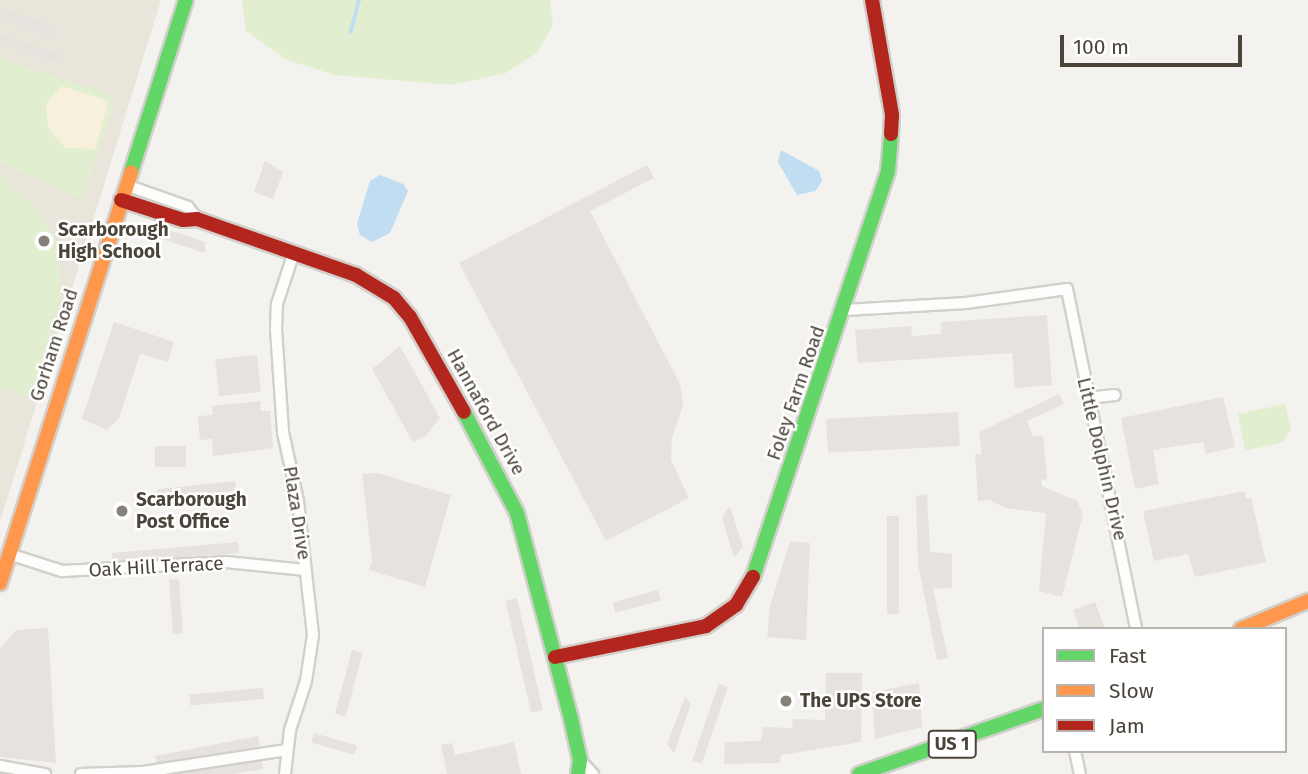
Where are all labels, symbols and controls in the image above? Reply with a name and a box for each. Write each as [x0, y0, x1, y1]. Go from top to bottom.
scale bar [1063, 21, 1245, 65]
text: 100 m [1073, 34, 1129, 60]
place label: Scarborough High School [58, 219, 169, 263]
marker: Scarborough High School [36, 233, 52, 249]
street label: Gorham Road [25, 286, 83, 404]
street label: Foley Farm Road [762, 323, 830, 463]
street label: Hannaford Drive [442, 345, 530, 479]
street label: Little Dolphin Drive [1072, 375, 1132, 543]
street label: Plaza Drive [278, 464, 316, 562]
place label: Scarborough Post Office [136, 489, 247, 533]
marker: Scarborough Post Office [114, 503, 130, 519]
street label: Oak Hill Terrace [88, 552, 224, 582]
legend [1042, 627, 1287, 753]
text: Fast [1109, 643, 1147, 669]
text: Slow [1109, 678, 1154, 704]
place label: The UPS Store [800, 690, 922, 712]
marker: The UPS Store [778, 693, 794, 709]
text: Jam [1109, 713, 1145, 739]
road number: US 1 [928, 730, 976, 758]

